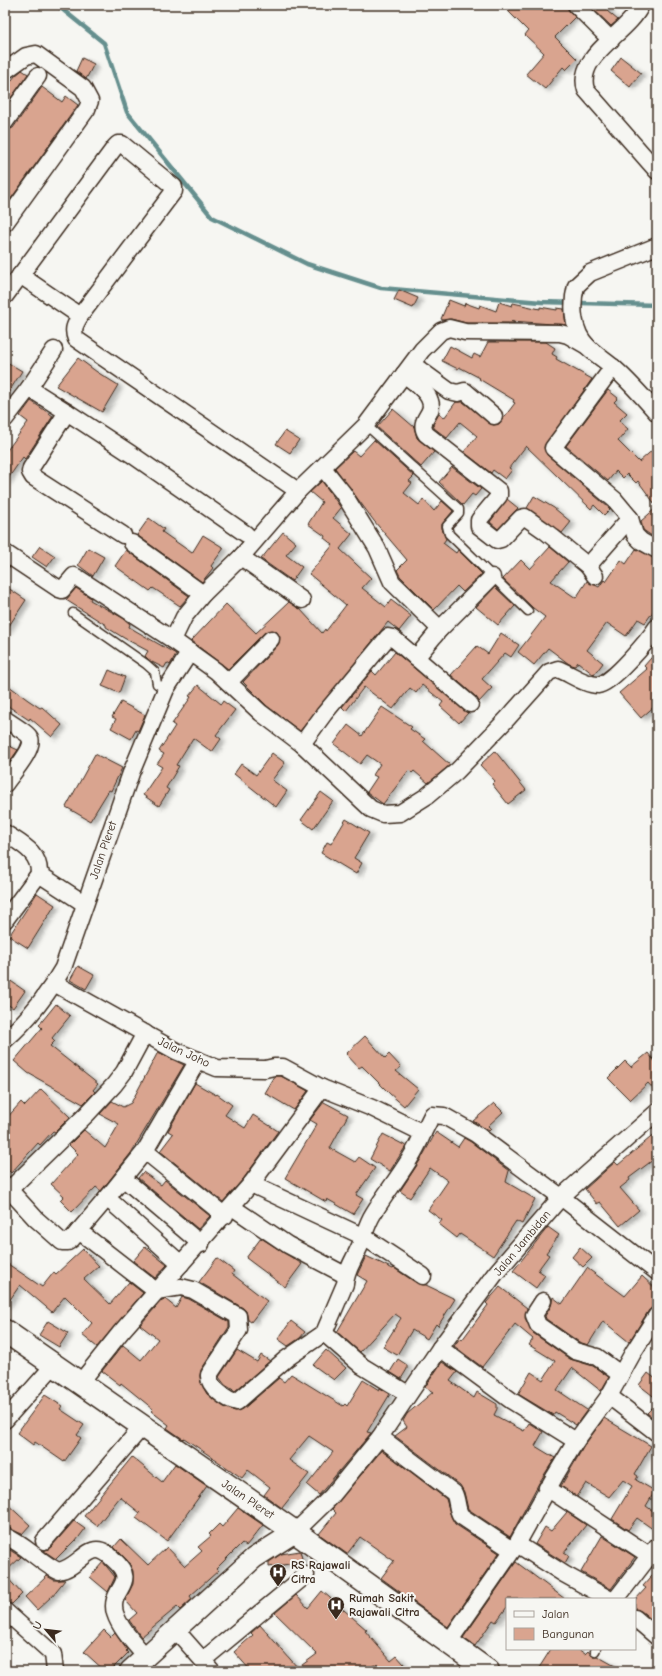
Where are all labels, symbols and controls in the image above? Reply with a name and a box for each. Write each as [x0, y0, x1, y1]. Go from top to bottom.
street label: Jalan Pleret [87, 819, 120, 881]
street label: Jalan Joho [156, 1034, 212, 1070]
street label: Jalan Jambidan [491, 1207, 553, 1279]
street label: Jalan Pleret [219, 1476, 277, 1522]
place label: RS Rajawali Citra [291, 1558, 351, 1586]
hospital icon: RS Rajawali Citra [268, 1562, 288, 1587]
place label: Rumah Sakit Rajawali Citra [349, 1591, 420, 1619]
hospital icon: Rumah Sakit Rajawali Citra [326, 1595, 346, 1620]
legend [506, 1598, 636, 1650]
text: Jalan [542, 1607, 569, 1621]
north arrow [26, 1610, 66, 1650]
text: U [30, 1619, 45, 1632]
text: Bangunan [542, 1627, 594, 1641]

